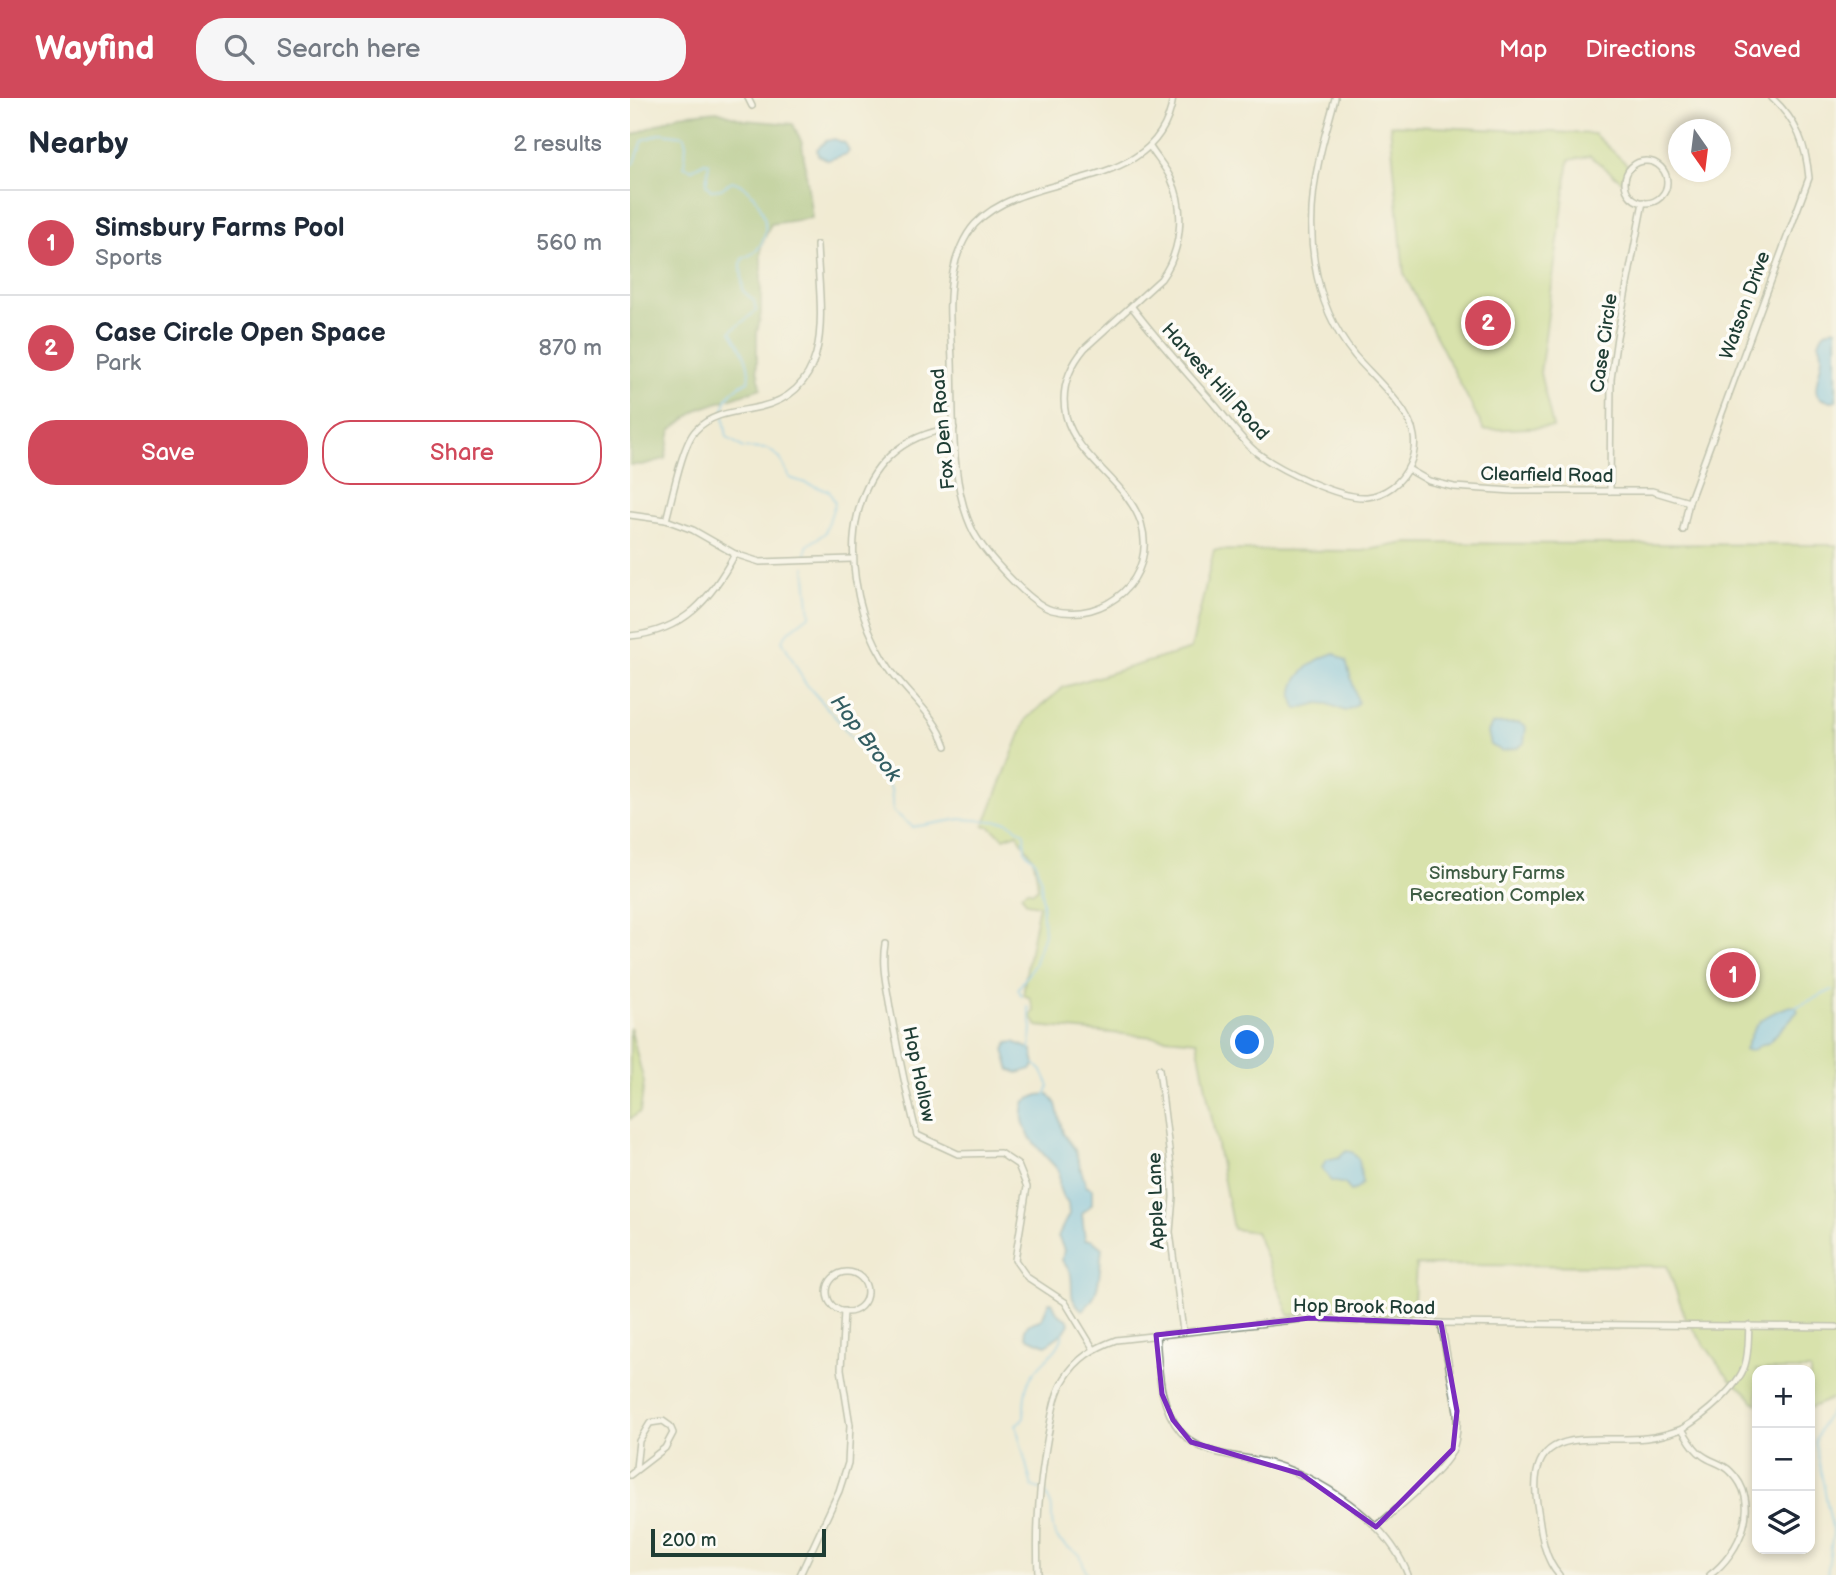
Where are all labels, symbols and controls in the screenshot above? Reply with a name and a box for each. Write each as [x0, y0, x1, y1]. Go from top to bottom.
search box [196, 18, 686, 81]
text: Wayfind [35, 29, 154, 69]
icon: search [220, 30, 258, 68]
text: Search here [276, 34, 421, 65]
text: Map [1499, 35, 1547, 64]
text: Directions [1585, 35, 1696, 64]
text: Saved [1734, 35, 1801, 64]
north arrow [1668, 119, 1731, 182]
text: Nearby [28, 126, 128, 162]
text: 2 results [513, 130, 602, 158]
text: Simsbury Farms Pool [95, 213, 345, 244]
text: 1 [46, 229, 56, 257]
text: 560 m [536, 229, 602, 257]
text: Sports [95, 244, 162, 272]
street label: Watson Drive [1715, 248, 1776, 363]
street label: Case Circle [1586, 292, 1623, 394]
pin: 2 [1465, 297, 1511, 349]
text: Case Circle Open Space [95, 318, 386, 349]
street label: Harvest Hill Road [1156, 319, 1274, 445]
text: 2 [44, 334, 58, 362]
text: 870 m [539, 334, 602, 362]
text: Park [95, 349, 141, 377]
street label: Fox Den Road [927, 367, 960, 490]
button: Save [28, 420, 308, 485]
button: Share [322, 420, 602, 485]
street label: Clearfield Road [1480, 463, 1614, 488]
water label: Hop Brook [825, 690, 907, 787]
park label: Simsbury Farms Recreation Complex [1409, 862, 1585, 907]
pin: 1 [1710, 949, 1756, 1001]
street label: Hop Hollow [897, 1024, 940, 1125]
your location [1230, 1025, 1264, 1059]
street label: Apple Lane [1143, 1152, 1170, 1250]
street label: Hop Brook Road [1293, 1295, 1435, 1320]
map controls [1752, 1365, 1815, 1554]
button: + [1752, 1365, 1815, 1428]
button: − [1752, 1428, 1815, 1491]
button: layers [1752, 1491, 1815, 1554]
scale bar [651, 1526, 826, 1558]
text: 200 m [662, 1529, 716, 1552]

